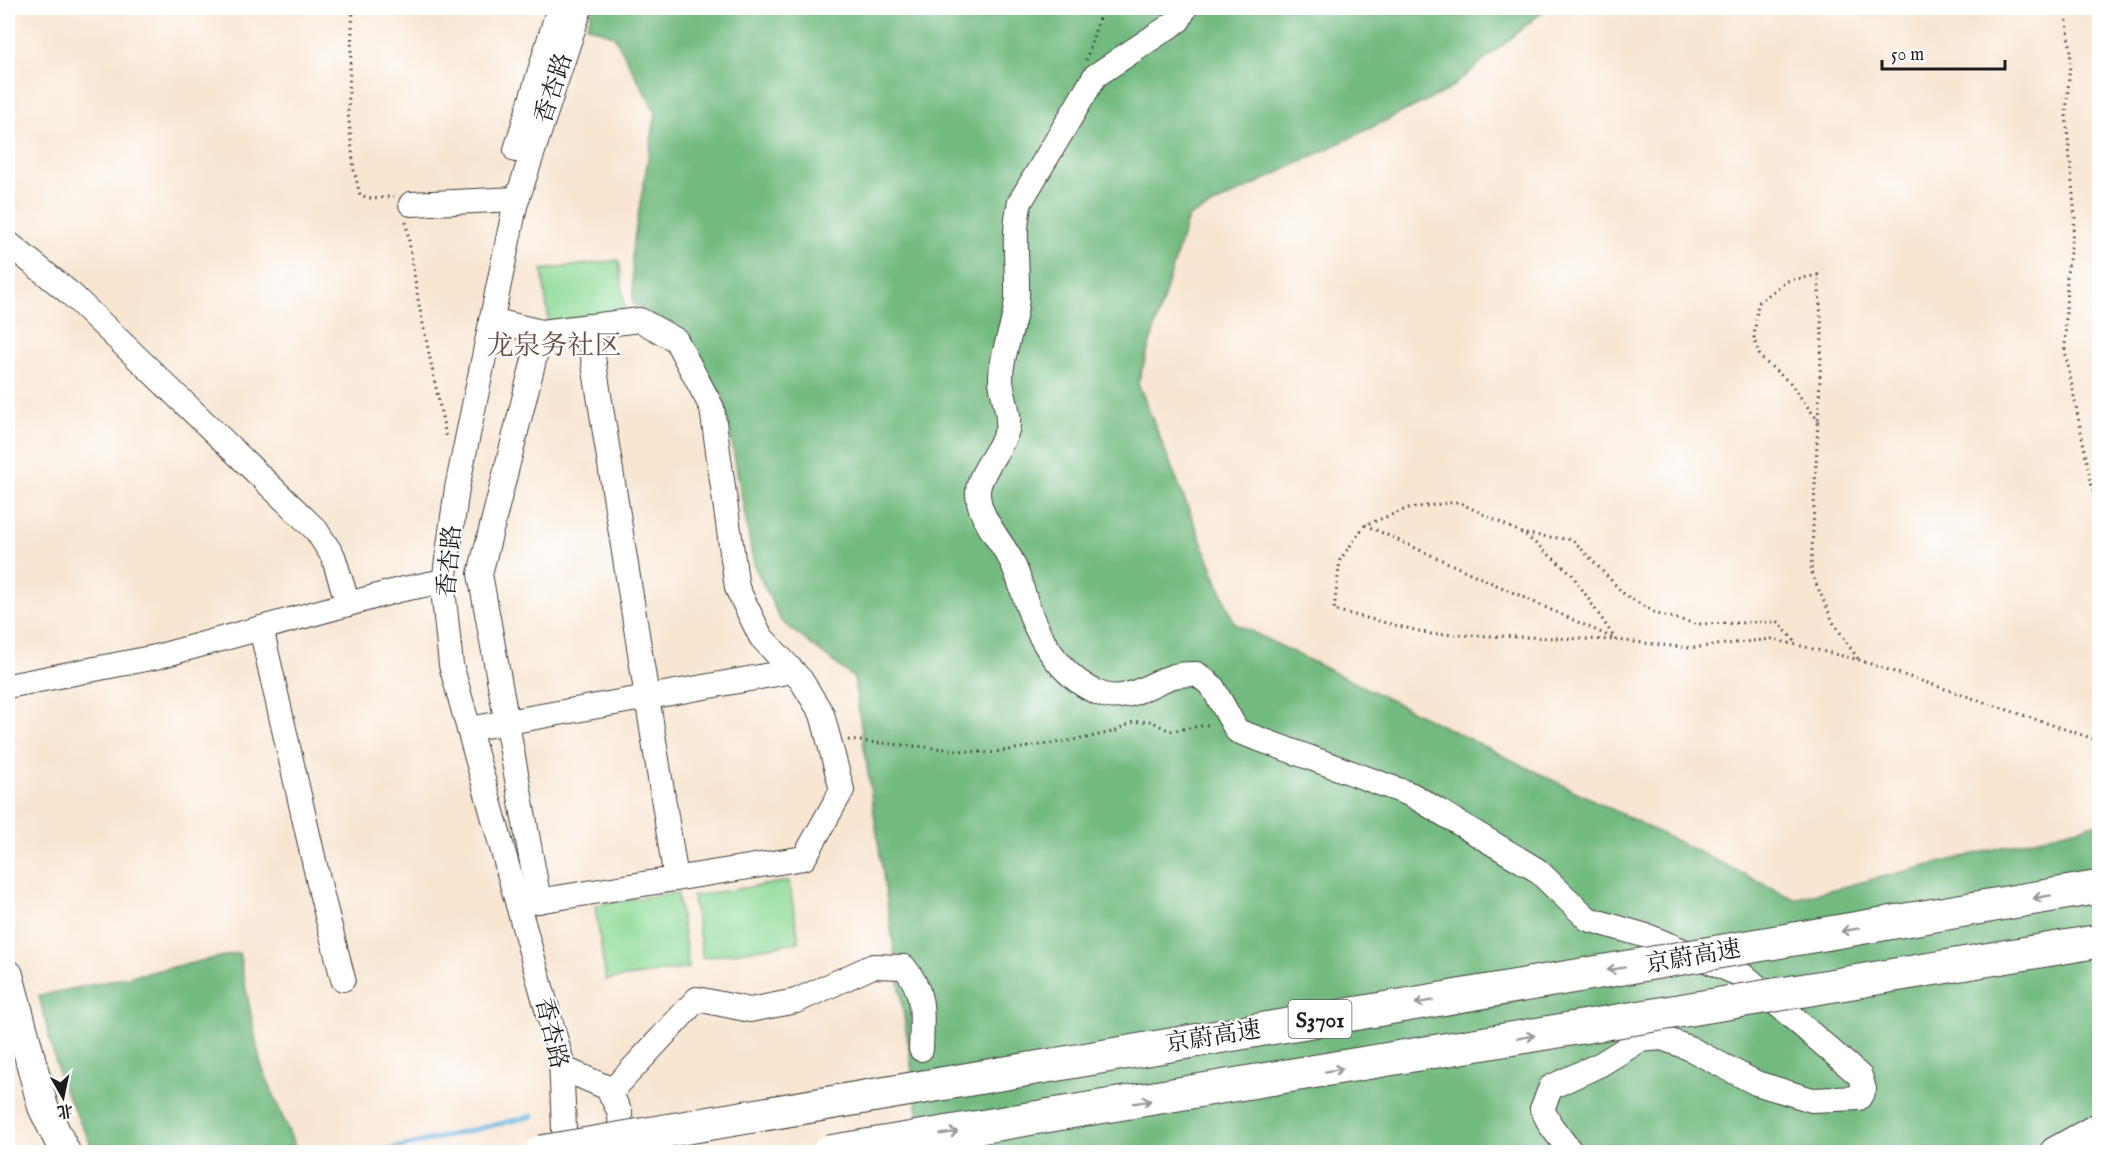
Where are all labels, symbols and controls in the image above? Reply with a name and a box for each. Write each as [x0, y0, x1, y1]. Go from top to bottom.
scale bar [1882, 33, 2005, 71]
text: 50 m [1891, 44, 1924, 67]
street label: 香杏路 [529, 49, 580, 127]
district label: 龙泉务社区 [487, 330, 622, 364]
street label: 香杏路 [432, 524, 469, 598]
one-way arrow [2032, 892, 2052, 903]
one-way arrow [1840, 924, 1860, 935]
street label: 京蔚高速 [1643, 934, 1743, 981]
one-way arrow [1607, 964, 1626, 975]
street label: 香杏路 [527, 995, 574, 1072]
one-way arrow [1414, 996, 1434, 1007]
road number: S3701 [1288, 1000, 1352, 1038]
street label: 京蔚高速 [1163, 1015, 1263, 1060]
one-way arrow [1516, 1032, 1536, 1043]
one-way arrow [1324, 1064, 1343, 1075]
north arrow [33, 1067, 93, 1127]
one-way arrow [1131, 1096, 1151, 1107]
text: 北 [56, 1099, 75, 1121]
one-way arrow [939, 1127, 958, 1138]

